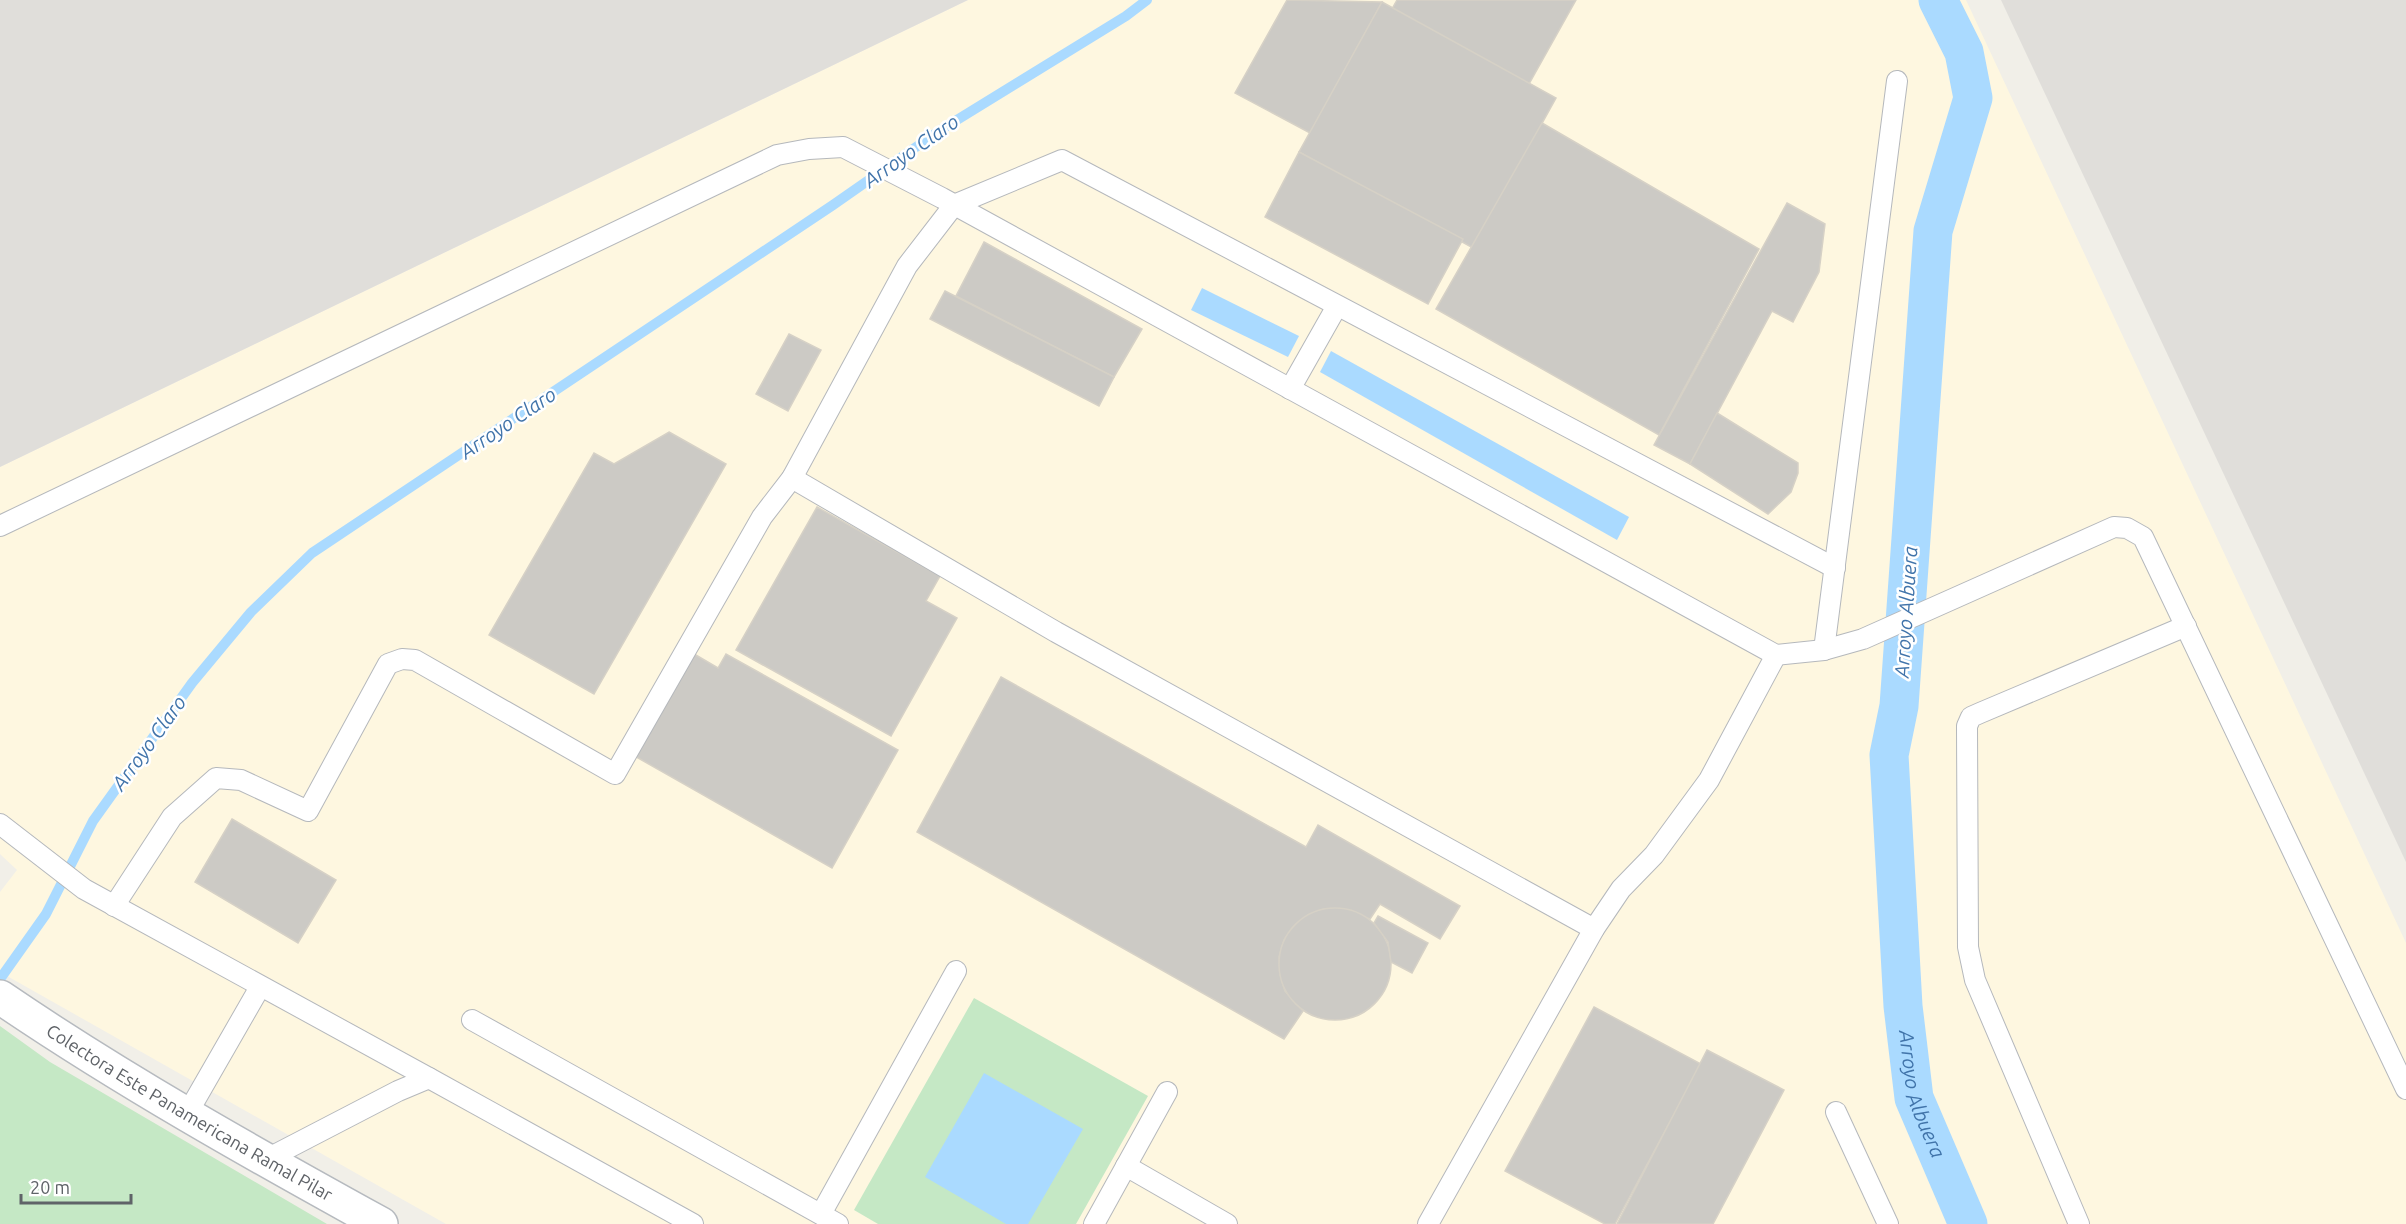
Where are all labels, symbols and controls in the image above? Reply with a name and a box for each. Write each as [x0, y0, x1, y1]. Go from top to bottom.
water label: Arroyo Claro [858, 109, 963, 192]
water label: Arroyo Claro [455, 382, 560, 464]
water label: Arroyo Albuera [1889, 545, 1922, 680]
water label: Arroyo Claro [106, 691, 191, 795]
street label: Colectora Este Panamericana Ramal Pilar [43, 1020, 336, 1204]
water label: Arroyo Albuera [1895, 1028, 1950, 1161]
scale bar [21, 1167, 130, 1205]
text: 20 m [30, 1177, 70, 1197]

